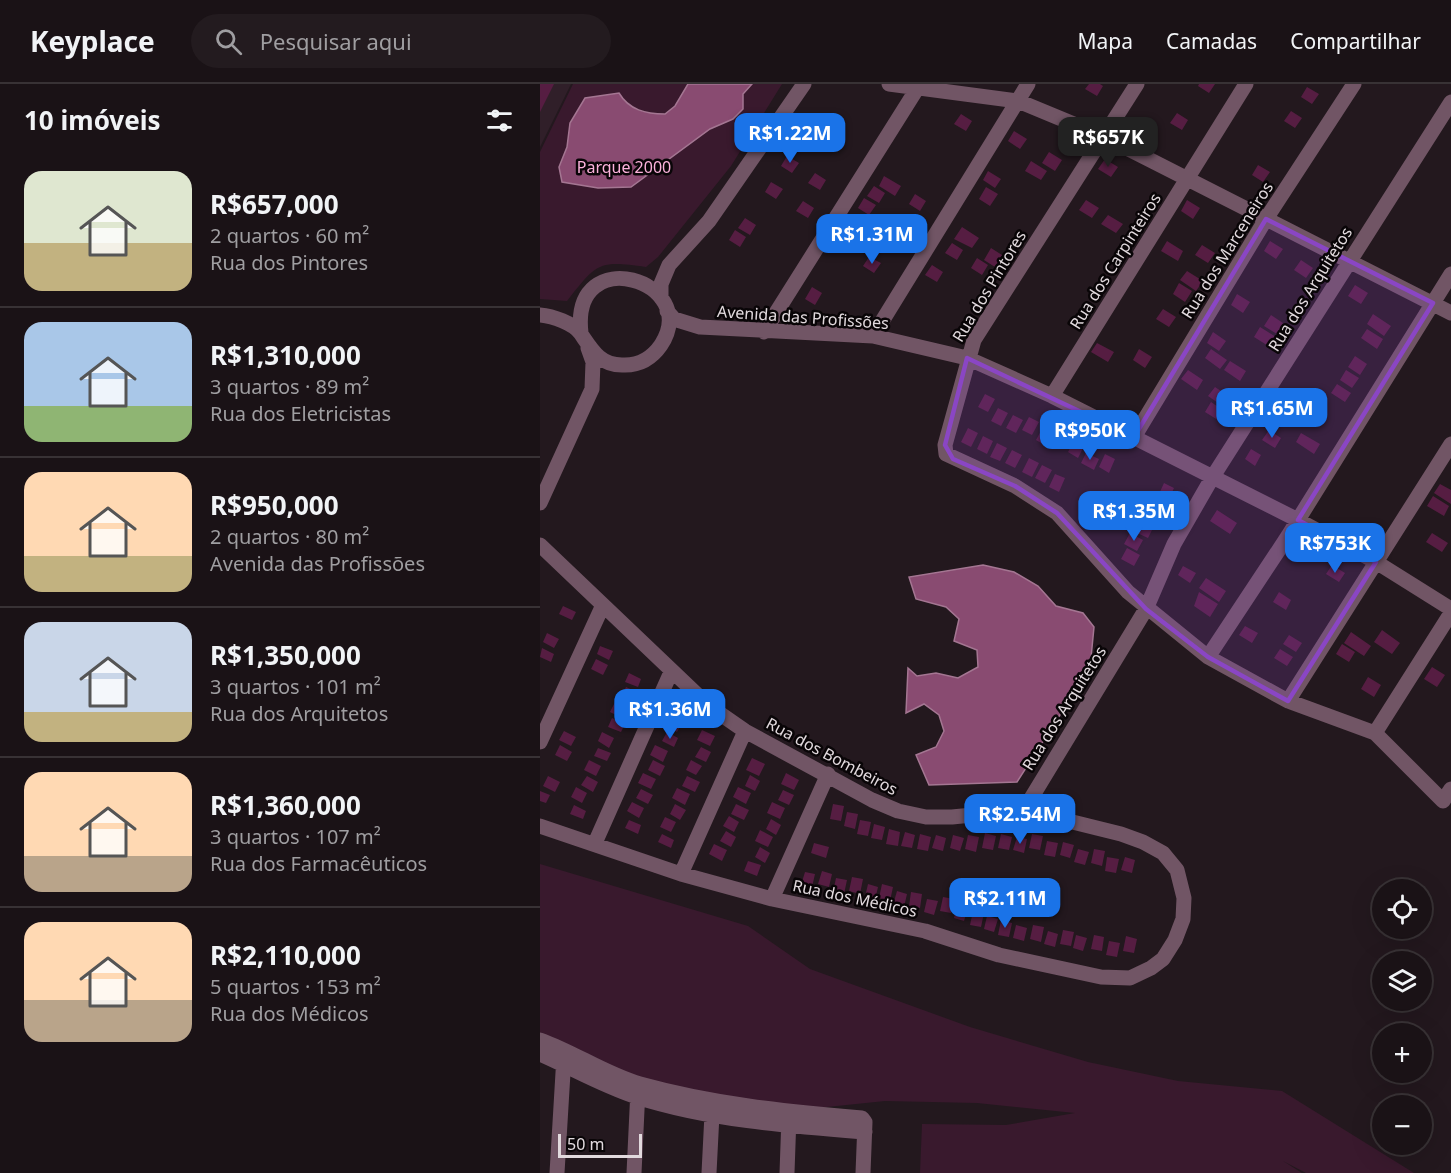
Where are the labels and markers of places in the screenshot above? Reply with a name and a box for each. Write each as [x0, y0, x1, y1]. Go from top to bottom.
pin: R$1.22M [735, 113, 845, 164]
pin: R$657K [1059, 117, 1157, 168]
pin: R$1.31M [817, 214, 927, 265]
pin: R$1.65M [1217, 388, 1327, 439]
pin: R$950K [1041, 410, 1139, 461]
pin: R$1.35M [1079, 491, 1189, 542]
pin: R$753K [1286, 523, 1384, 574]
pin: R$1.36M [615, 689, 725, 740]
pin: R$2.54M [965, 794, 1075, 845]
pin: R$2.11M [950, 878, 1060, 929]

